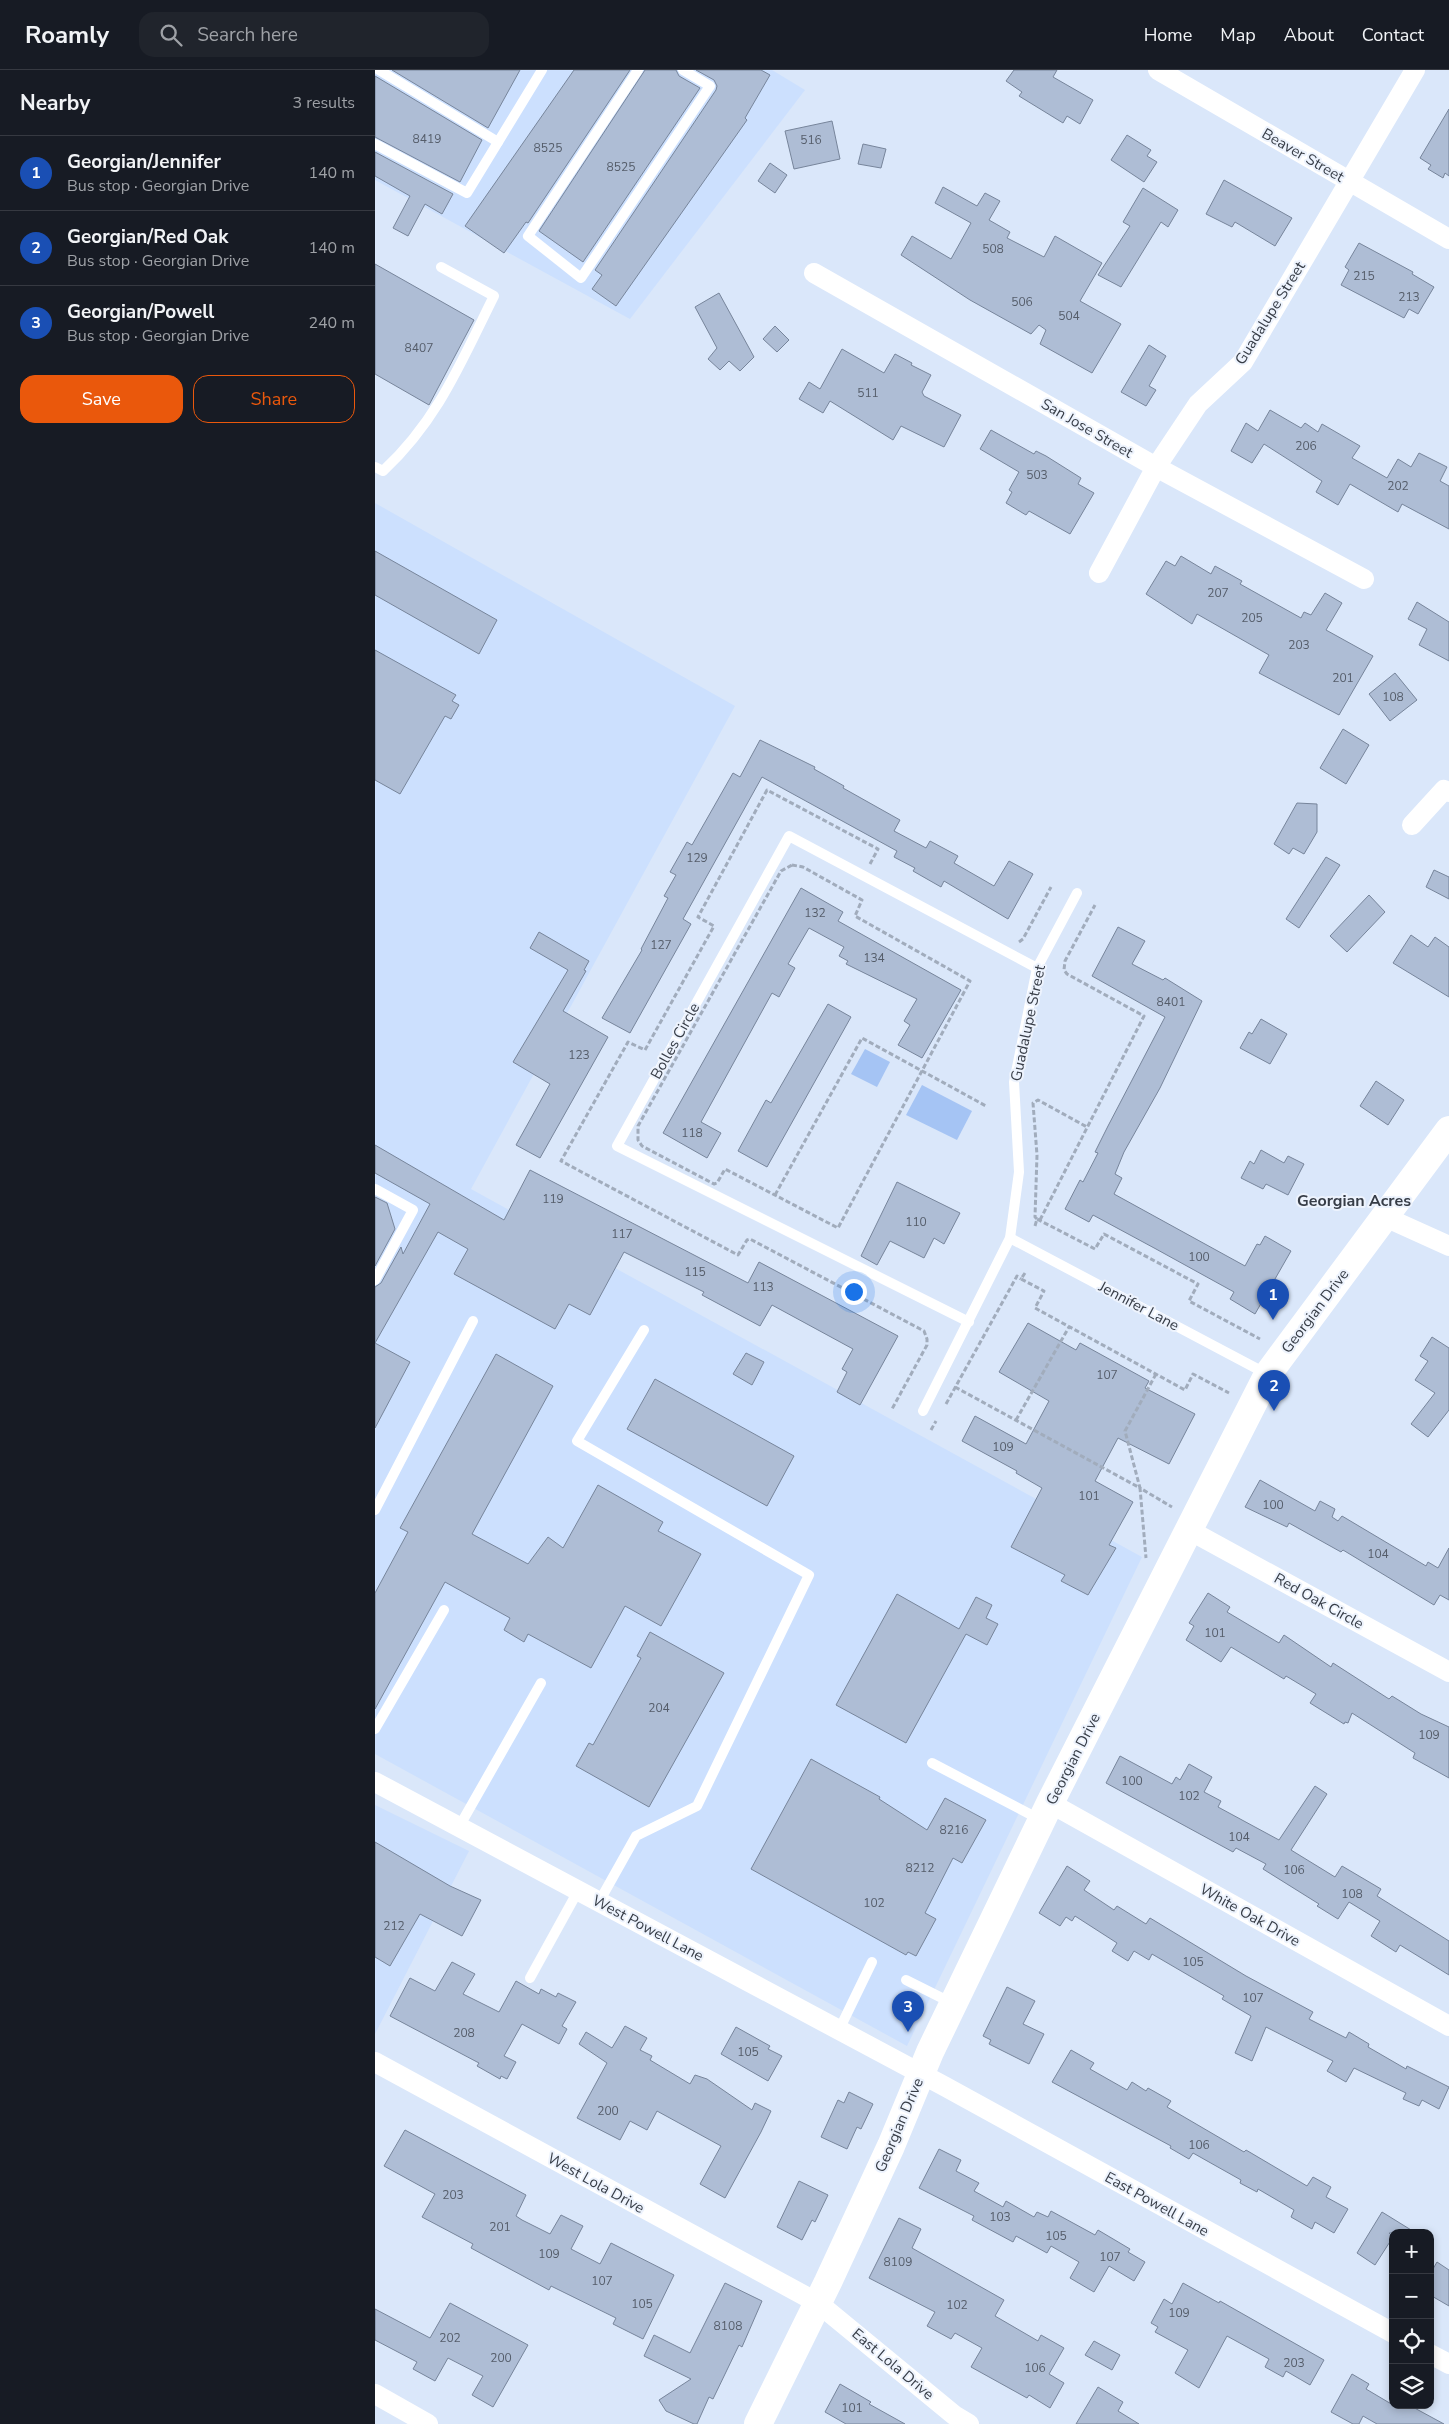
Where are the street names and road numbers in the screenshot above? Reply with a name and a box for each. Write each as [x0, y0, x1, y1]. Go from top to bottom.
street label: Beaver Street [1258, 123, 1348, 187]
street label: Guadalupe Street [1230, 257, 1310, 368]
street label: San Jose Street [1038, 394, 1137, 463]
street label: Guadalupe Street [1006, 962, 1050, 1083]
street label: Bolles Circle [646, 999, 704, 1083]
street label: Georgian Drive [1277, 1265, 1353, 1357]
street label: Jennifer Lane [1095, 1276, 1183, 1335]
street label: Red Oak Circle [1271, 1568, 1367, 1634]
street label: Georgian Drive [1041, 1710, 1105, 1808]
street label: White Oak Drive [1196, 1879, 1304, 1951]
street label: West Powell Lane [589, 1890, 707, 1966]
street label: Georgian Drive [870, 2075, 928, 2175]
street label: West Lola Drive [544, 2148, 648, 2218]
street label: East Powell Lane [1101, 2167, 1213, 2241]
street label: East Lola Drive [848, 2324, 938, 2404]

